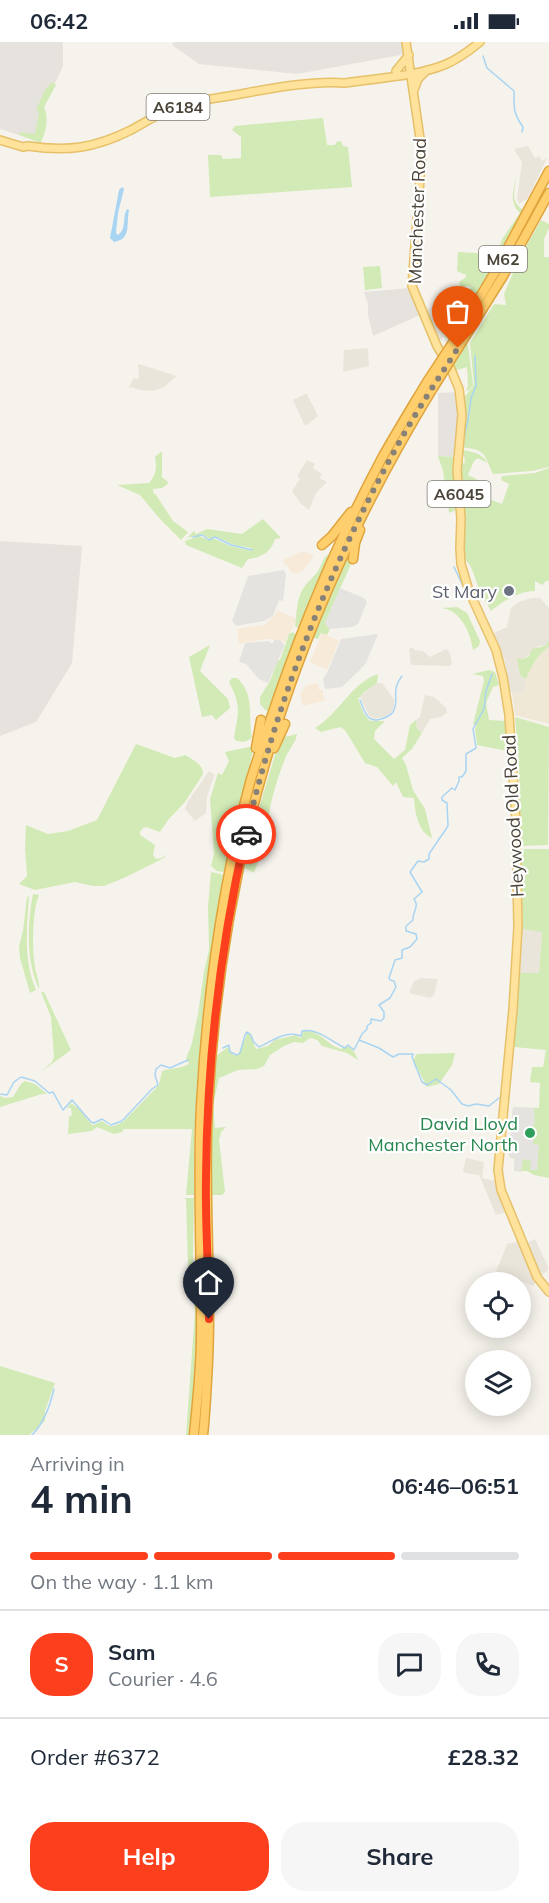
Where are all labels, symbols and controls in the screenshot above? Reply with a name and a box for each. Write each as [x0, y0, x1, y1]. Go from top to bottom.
text: 06:42 [30, 7, 88, 35]
road number: A6184 [146, 94, 210, 120]
street label: Manchester Road [403, 138, 431, 284]
road number: M62 [479, 246, 527, 272]
pin [432, 286, 483, 348]
icon: bag [441, 295, 474, 328]
road number: A6045 [428, 481, 490, 507]
place label: St Mary [432, 580, 497, 603]
marker: St Mary [502, 584, 516, 598]
street label: Heywood Old Road [497, 734, 529, 898]
courier [216, 804, 276, 864]
icon: car [230, 818, 263, 851]
place label: David Lloyd Manchester North [368, 1112, 518, 1156]
marker: David Lloyd Manchester North [523, 1126, 537, 1140]
pin [183, 1257, 234, 1319]
icon: home [192, 1266, 225, 1299]
map controls [465, 1272, 531, 1416]
button: locate [465, 1272, 531, 1338]
button: layers [465, 1350, 531, 1416]
text: Arriving in [30, 1451, 125, 1476]
text: 06:46–06:51 [391, 1472, 519, 1500]
text: 4 min [30, 1474, 133, 1523]
text: On the way · 1.1 km [30, 1569, 214, 1594]
button: chat [378, 1633, 441, 1696]
button: phone [456, 1633, 519, 1696]
text: Sam [108, 1638, 156, 1666]
text: S [54, 1650, 69, 1678]
text: Courier · 4.6 [108, 1666, 218, 1691]
text: Order #6372 [30, 1743, 160, 1771]
text: £28.32 [448, 1743, 519, 1771]
button: Help [30, 1822, 269, 1891]
button: Share [281, 1822, 519, 1891]

